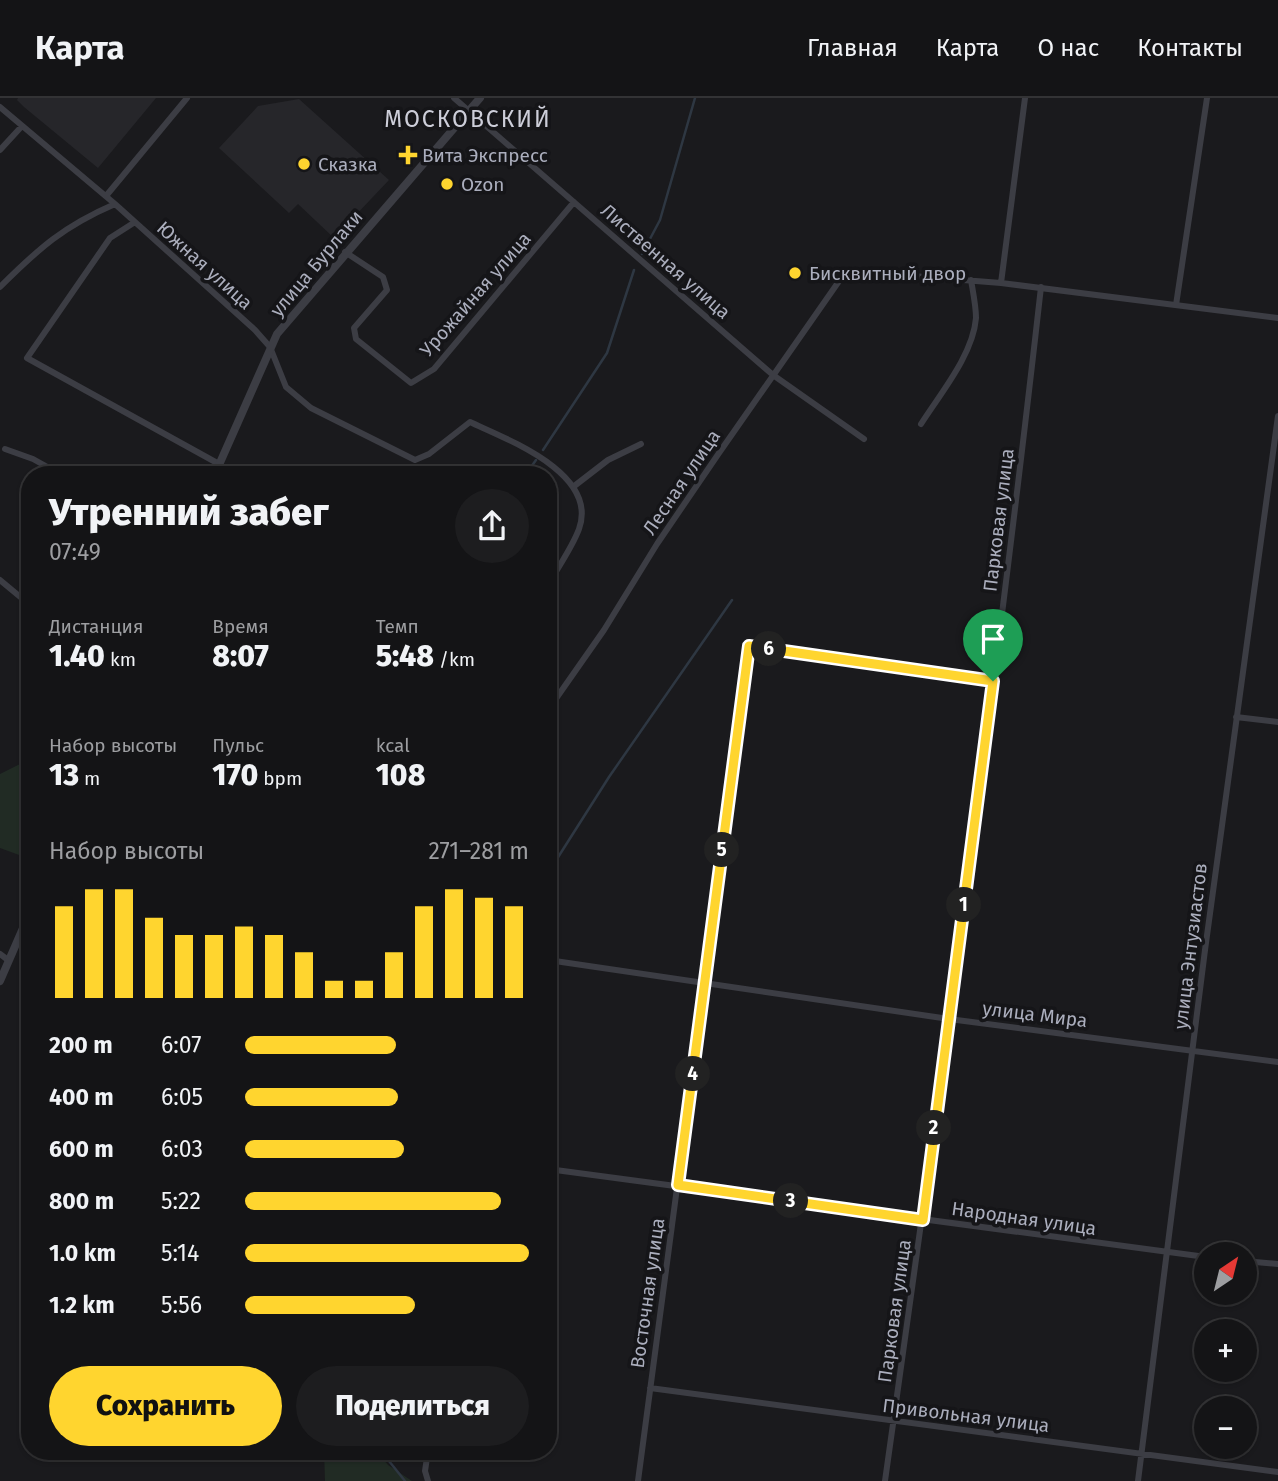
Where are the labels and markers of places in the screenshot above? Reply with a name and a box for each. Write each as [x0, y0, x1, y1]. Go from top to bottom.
place label: Вита Экспресс [422, 144, 548, 167]
marker: Вита Экспресс [400, 147, 416, 163]
place label: Сказка [318, 153, 378, 176]
marker: Сказка [296, 156, 312, 172]
place label: Ozon [461, 173, 504, 196]
marker: Ozon [439, 176, 455, 192]
place label: Бисквитный двор [809, 262, 966, 285]
marker: Бисквитный двор [787, 265, 803, 281]
pin [963, 609, 1023, 681]
pin: 6 [752, 632, 786, 666]
pin: 5 [704, 832, 740, 868]
pin: 1 [946, 888, 982, 922]
pin: 4 [676, 1056, 710, 1091]
pin: 2 [916, 1110, 951, 1146]
pin: 3 [774, 1184, 808, 1218]

